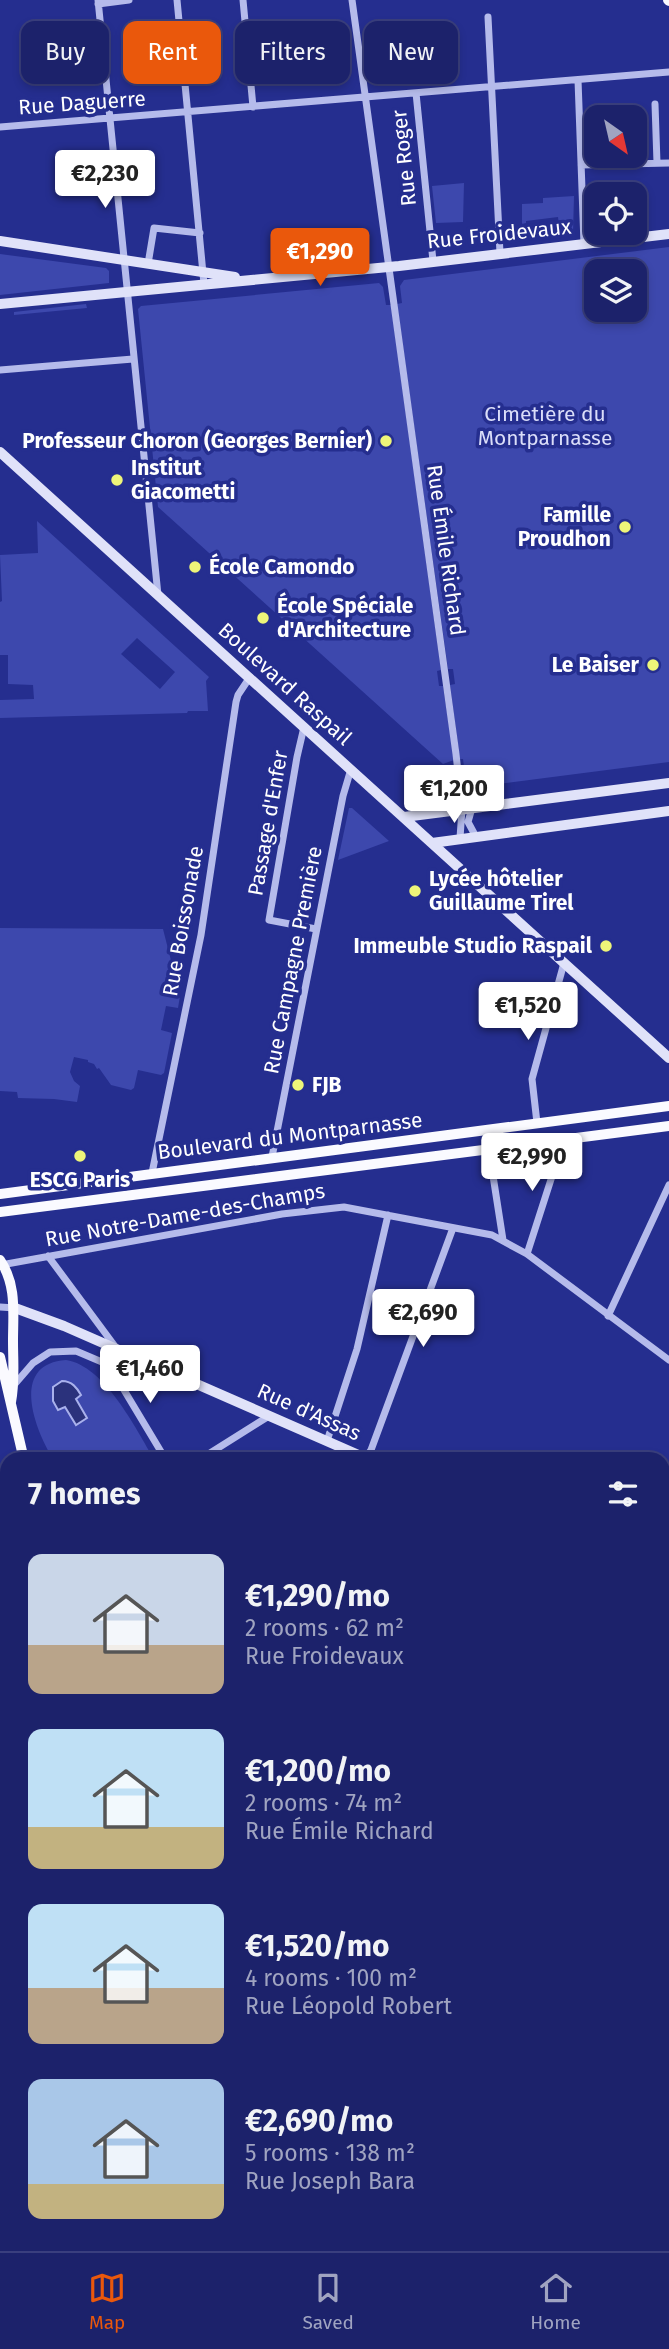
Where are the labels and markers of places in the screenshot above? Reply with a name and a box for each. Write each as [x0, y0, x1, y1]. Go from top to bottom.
pin: €2,230 [48, 150, 162, 210]
pin: €1,290 [263, 229, 377, 288]
place label: Professeur Choron (Georges Bernier) [22, 428, 372, 454]
marker: Professeur Choron (Georges Bernier) [378, 433, 394, 449]
place label: Institut Giacometti [131, 455, 235, 505]
marker: Institut Giacometti [109, 472, 125, 488]
place label: Famille Proudhon [518, 502, 611, 552]
marker: Famille Proudhon [617, 519, 633, 535]
place label: École Camondo [209, 553, 355, 580]
marker: École Camondo [187, 559, 203, 575]
place label: École Spéciale d'Architecture [277, 592, 414, 643]
marker: École Spéciale d'Architecture [255, 610, 271, 626]
place label: Le Baiser [552, 652, 640, 678]
marker: Le Baiser [645, 657, 661, 673]
pin: €1,200 [397, 766, 511, 825]
place label: Lycée hôtelier Guillaume Tirel [429, 866, 574, 916]
marker: Lycée hôtelier Guillaume Tirel [407, 883, 423, 899]
place label: Immeuble Studio Raspail [353, 933, 593, 959]
marker: Immeuble Studio Raspail [598, 938, 614, 954]
pin: €1,520 [471, 982, 585, 1042]
place label: FJB [312, 1072, 342, 1098]
marker: FJB [290, 1077, 306, 1093]
pin: €2,990 [475, 1134, 589, 1193]
marker: ESCG Paris [72, 1148, 88, 1164]
place label: ESCG Paris [30, 1167, 130, 1193]
pin: €2,690 [366, 1290, 480, 1349]
pin: €1,460 [93, 1346, 207, 1405]

